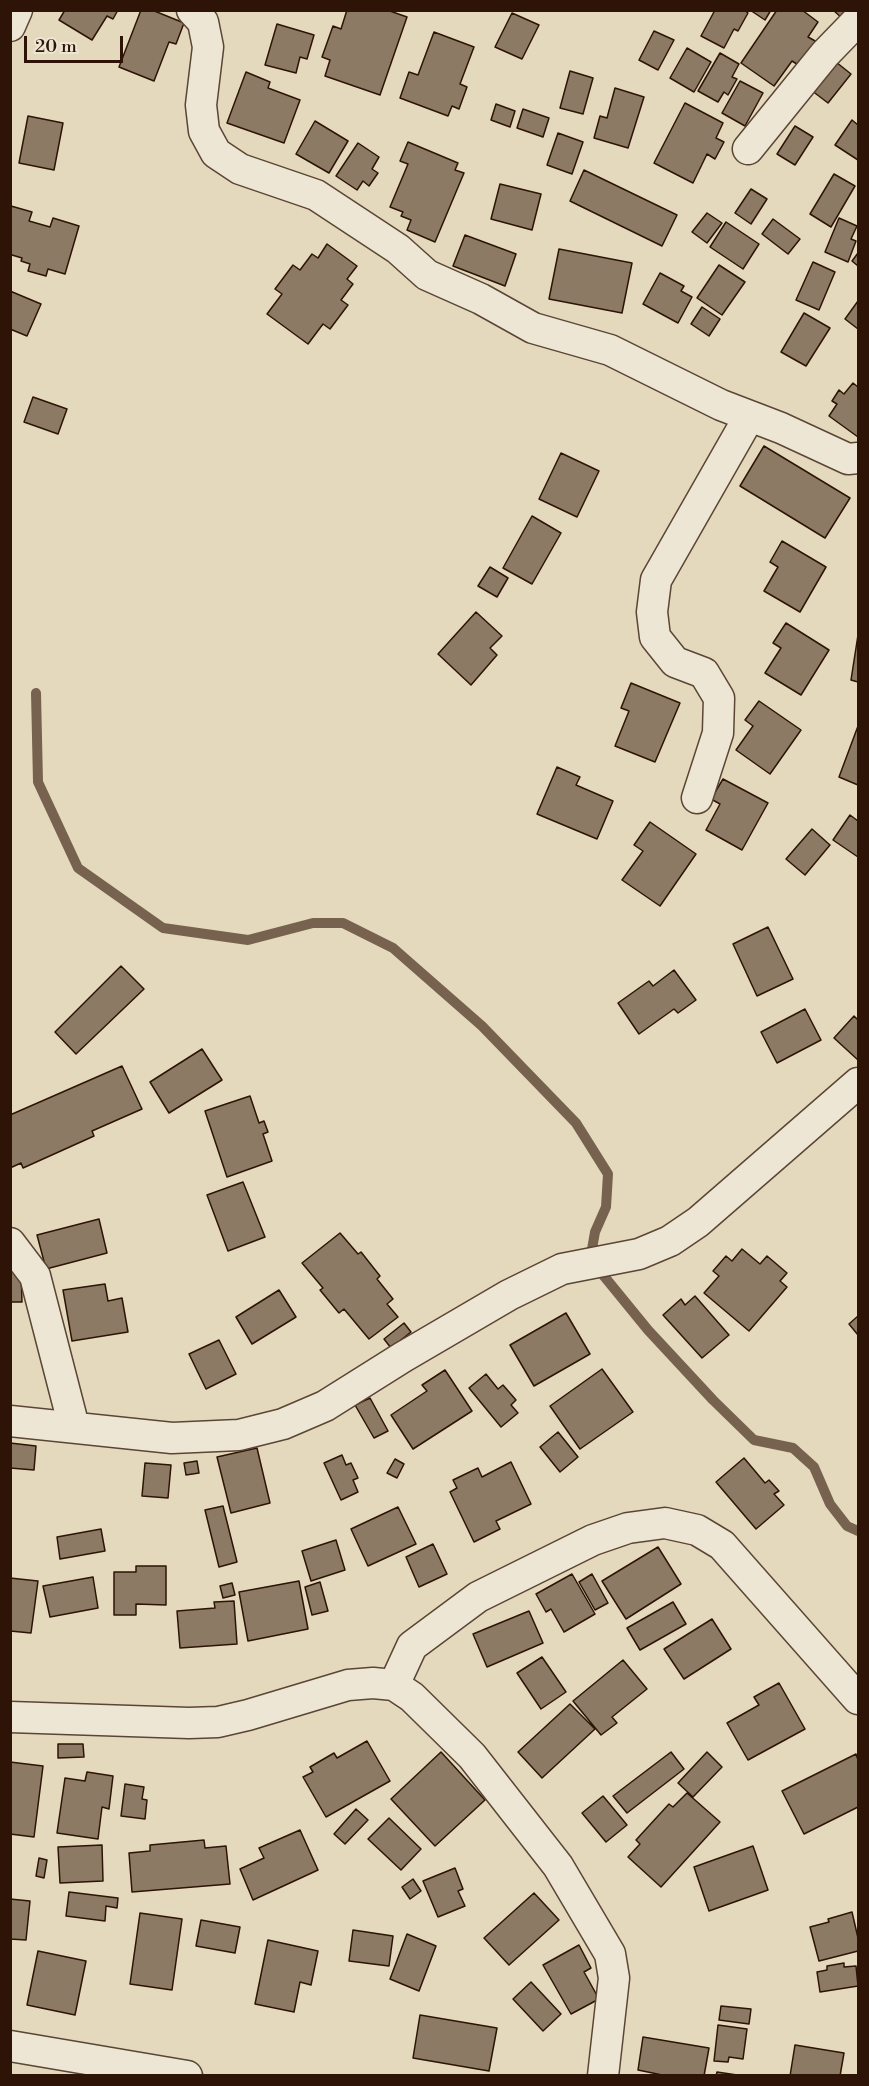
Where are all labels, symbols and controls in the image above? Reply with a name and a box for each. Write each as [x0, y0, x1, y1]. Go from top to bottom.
scale bar [27, 24, 126, 62]
text: 20 m [35, 35, 77, 58]

